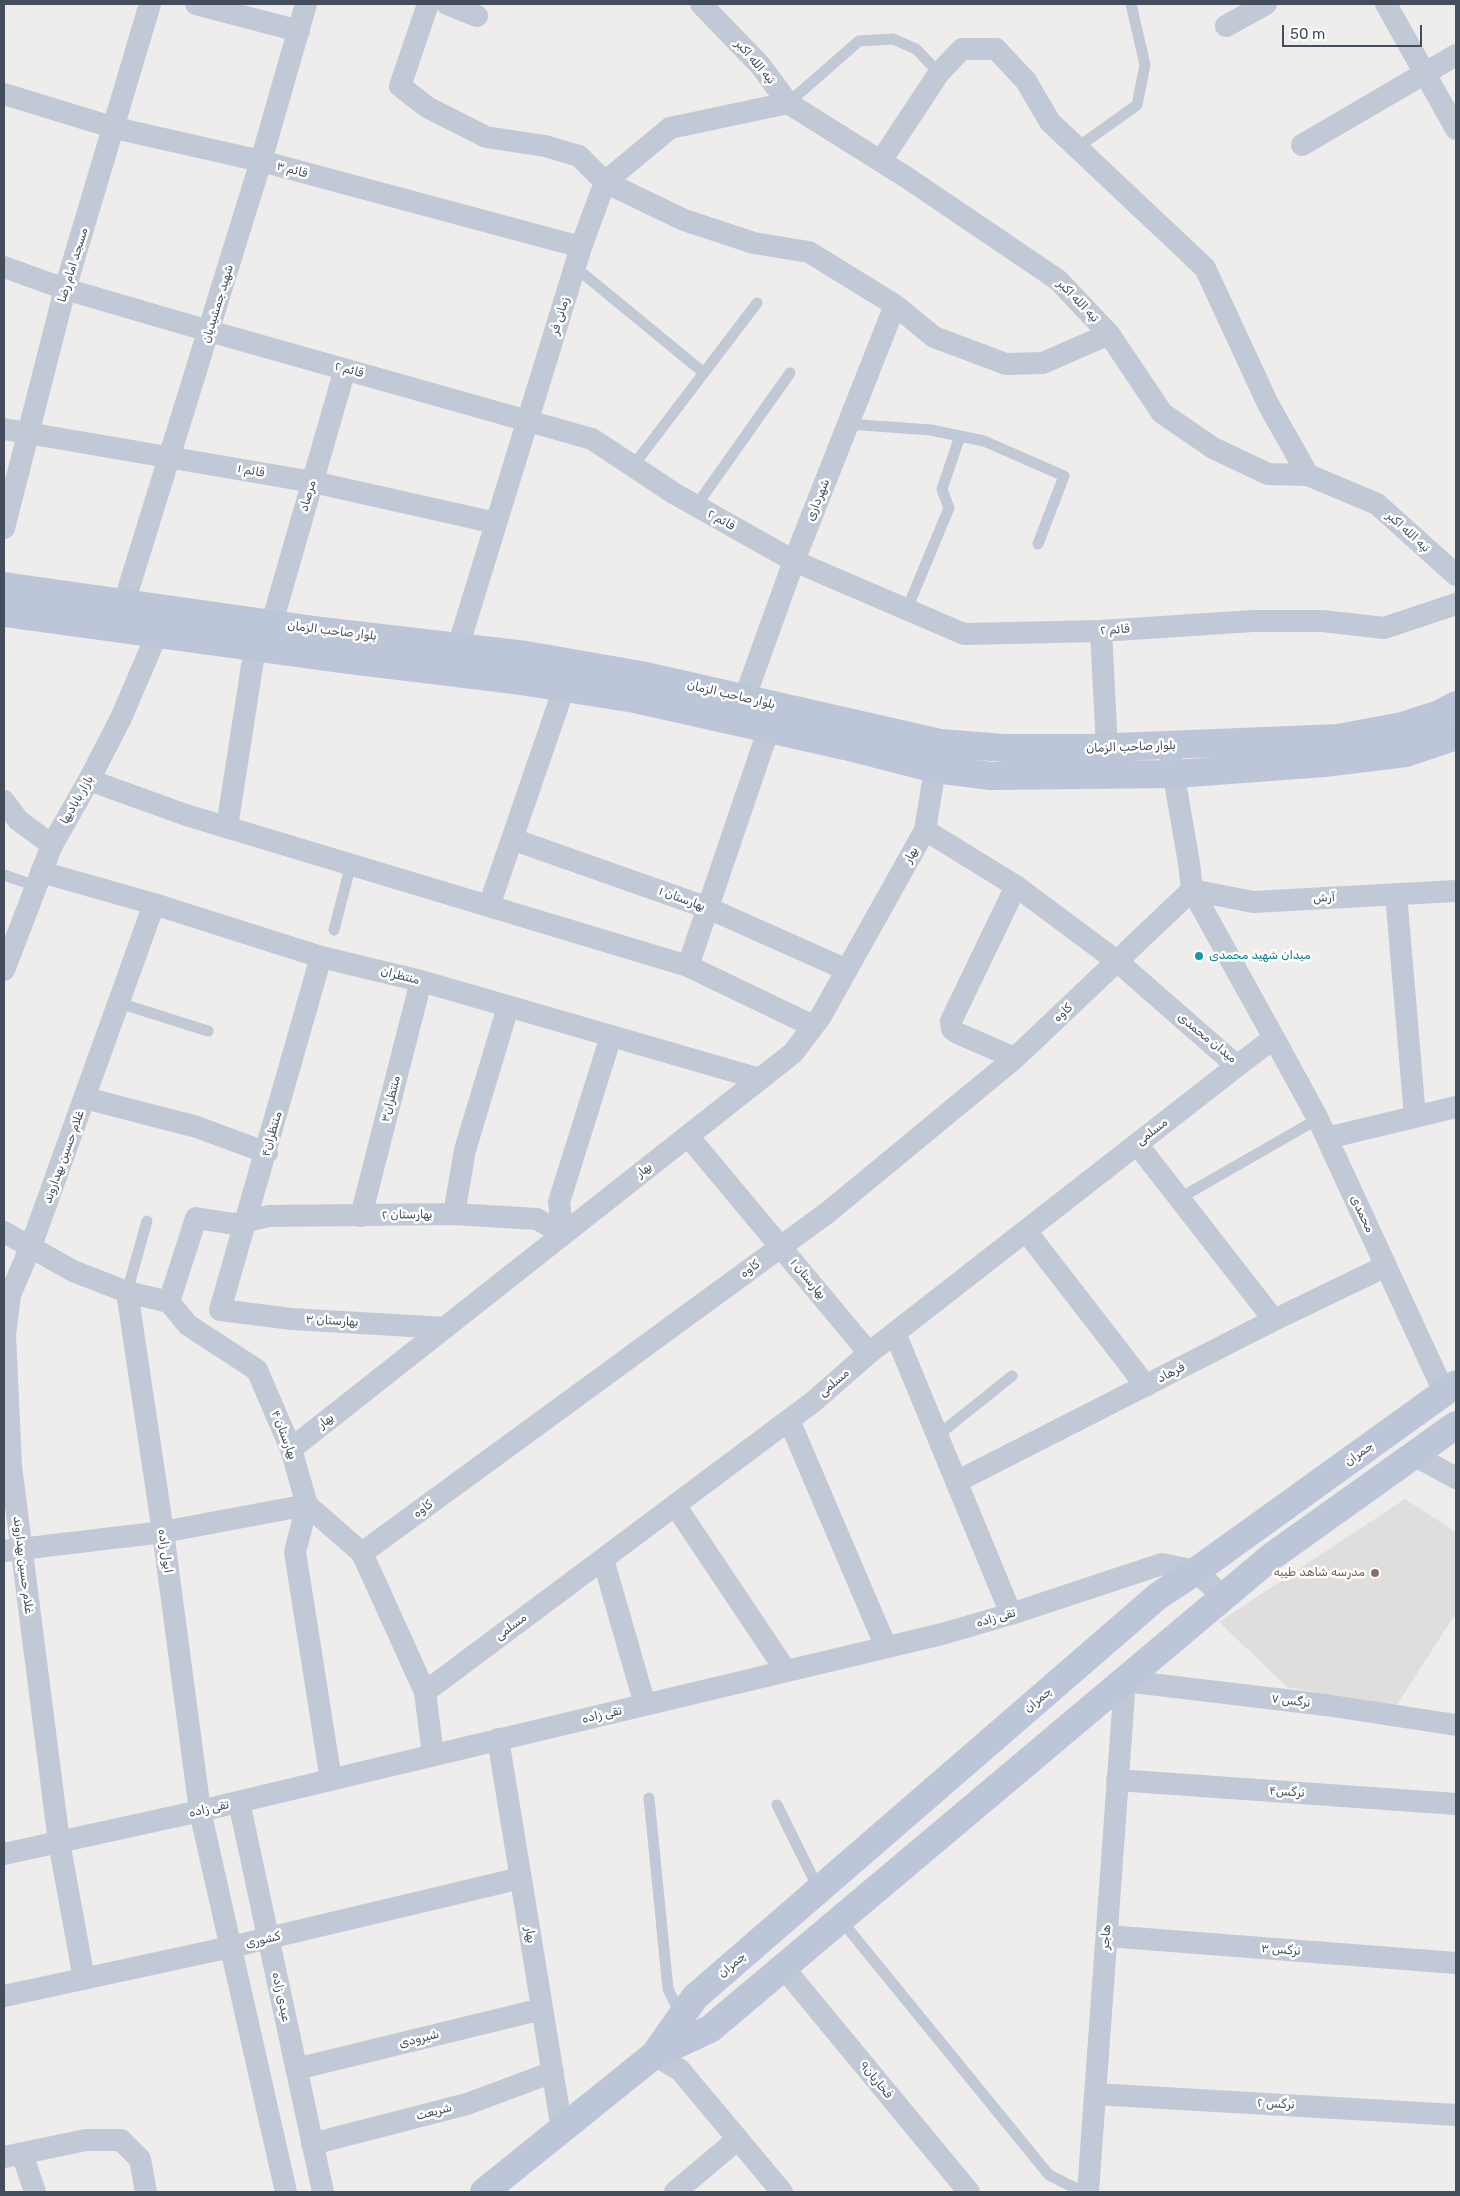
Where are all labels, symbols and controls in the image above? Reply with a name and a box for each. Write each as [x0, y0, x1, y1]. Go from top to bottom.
scale bar [1285, 15, 1425, 47]
text: 50 m [1290, 25, 1325, 43]
street label: تپه الله اکبر [732, 37, 778, 87]
street label: قائم ۳ [275, 159, 309, 181]
street label: مسجد امام رضا [55, 226, 91, 304]
street label: شهید جمشیدیان [199, 263, 237, 345]
street label: تپه الله اکبر [1054, 277, 1102, 325]
street label: زمانی فر [547, 295, 573, 337]
street label: قائم ۲ [333, 359, 365, 381]
street label: قائم ۱ [236, 462, 266, 480]
street label: شهرداری [803, 477, 833, 523]
street label: مرصاد [297, 479, 319, 513]
street label: قائم ۲ [705, 507, 737, 533]
street label: تپه الله اکبر [1383, 509, 1433, 555]
street label: بلوار صاحب الزمان [287, 618, 377, 644]
street label: قائم ۲ [1100, 622, 1130, 638]
street label: بلوار صاحب الزمان [686, 678, 776, 712]
street label: بلوار صاحب الزمان [1086, 738, 1176, 756]
street label: بازار بابادیها [57, 773, 97, 827]
street label: بهار [901, 844, 921, 866]
street label: بهارستان ۱ [657, 884, 707, 914]
street label: آرش [1313, 890, 1335, 906]
place label: میدان شهید محمدی [1209, 949, 1311, 963]
marker: میدان شهید محمدی [1193, 950, 1205, 962]
street label: منتظران [379, 964, 421, 988]
street label: کاوه [1051, 1001, 1075, 1025]
street label: میدان محمدی [1175, 1010, 1239, 1066]
street label: منتظران۳ [378, 1074, 404, 1124]
street label: غلام حسین بهداروند [40, 1109, 88, 1205]
street label: منتظران۴ [259, 1110, 285, 1158]
street label: مسلمی [1133, 1115, 1171, 1149]
street label: بهار [633, 1159, 655, 1181]
street label: محمدی [1347, 1193, 1377, 1235]
street label: بهارستان ۲ [382, 1207, 432, 1223]
street label: بهارستان ۱ [787, 1256, 829, 1302]
street label: کاوه [737, 1257, 763, 1281]
street label: بهارستان ۳ [305, 1312, 359, 1330]
street label: فرهاد [1155, 1360, 1187, 1386]
street label: مسلمی [816, 1366, 852, 1400]
street label: بهارستان ۴ [268, 1408, 300, 1462]
street label: بهار [315, 1410, 337, 1432]
street label: چمران [1342, 1439, 1376, 1469]
street label: کاوه [410, 1497, 436, 1521]
street label: غلام حسین بهداروند [10, 1515, 36, 1615]
street label: ابول زاده [155, 1528, 175, 1574]
place label: مدرسه شاهد طیبه [1274, 1566, 1365, 1580]
marker: مدرسه شاهد طیبه [1369, 1567, 1381, 1579]
street label: تقی زاده [975, 1605, 1017, 1631]
street label: مسلمی [492, 1610, 530, 1644]
street label: چمران [1021, 1684, 1055, 1716]
street label: نرگس ۷ [1271, 1691, 1311, 1711]
street label: تقی زاده [581, 1703, 623, 1727]
street label: نرگس۴ [1269, 1784, 1305, 1800]
street label: تقی زاده [188, 1797, 230, 1821]
street label: هاجر [1098, 1924, 1114, 1950]
street label: بهار [522, 1926, 538, 1944]
street label: کشوری [244, 1929, 282, 1951]
street label: نرگس ۳ [1261, 1941, 1301, 1959]
street label: چمران [715, 1949, 749, 1981]
street label: عیدی زاده [269, 1971, 293, 2023]
street label: شیرودی [397, 2027, 441, 2051]
street label: فخاریان۹ [856, 2059, 896, 2101]
street label: نرگس ۲ [1257, 2096, 1295, 2112]
street label: شریعت [414, 2100, 454, 2124]

